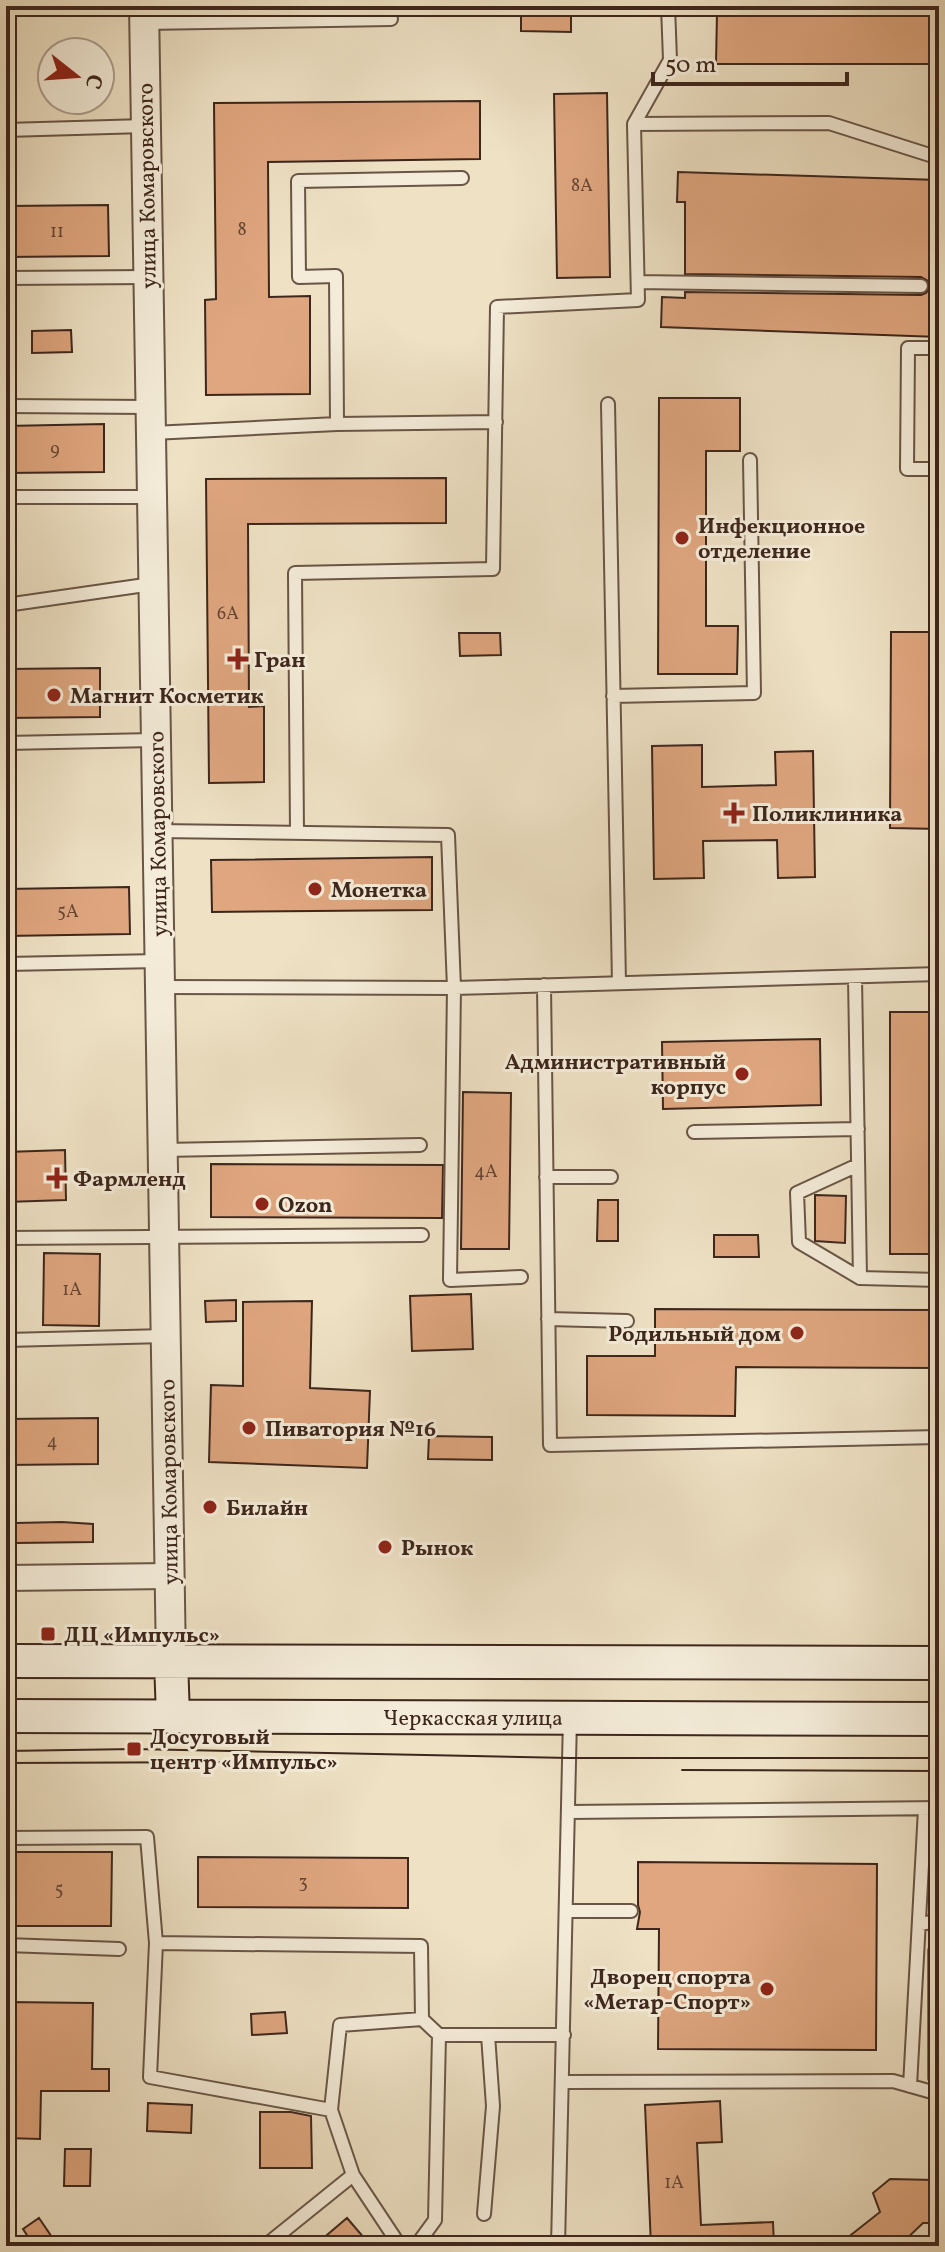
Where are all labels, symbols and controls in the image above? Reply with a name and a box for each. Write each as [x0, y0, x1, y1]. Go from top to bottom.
north arrow [36, 36, 116, 116]
scale bar [653, 36, 847, 86]
text: 50 m [665, 49, 717, 83]
text: С [76, 70, 110, 92]
street label: улица Комаровского [131, 83, 166, 289]
house number: 8А [571, 174, 593, 199]
house number: 8 [237, 218, 247, 243]
house number: 11 [50, 220, 64, 245]
house number: 9 [50, 438, 60, 463]
place label: Инфекционное отделение [698, 512, 865, 568]
marker: Инфекционное отделение [673, 529, 691, 547]
house number: 6А [217, 602, 239, 627]
place label: Гран [254, 646, 306, 677]
marker: Гран [229, 650, 247, 668]
place label: Магнит Косметик [70, 682, 264, 713]
marker: Магнит Косметик [45, 686, 63, 704]
street label: улица Комаровского [142, 731, 177, 937]
place label: Поликлиника [752, 800, 902, 831]
marker: Поликлиника [723, 802, 745, 824]
place label: Монетка [331, 876, 427, 907]
marker: Монетка [306, 880, 324, 898]
house number: 5А [57, 900, 79, 925]
place label: Административный корпус [505, 1048, 726, 1104]
marker: Административный корпус [733, 1065, 751, 1083]
house number: 4А [474, 1160, 498, 1185]
place label: Фармленд [73, 1165, 186, 1196]
marker: Фармленд [48, 1169, 66, 1187]
place label: Ozon [278, 1191, 333, 1222]
marker: Ozon [253, 1195, 271, 1213]
house number: 1А [62, 1278, 82, 1303]
place label: Родильный дом [608, 1320, 782, 1351]
marker: Родильный дом [788, 1324, 806, 1342]
street label: улица Комаровского [153, 1379, 188, 1585]
place label: Пиватория №16 [265, 1415, 436, 1446]
marker: Пиватория №16 [240, 1419, 258, 1437]
house number: 4 [47, 1430, 57, 1455]
place label: Билайн [226, 1494, 308, 1525]
marker: Билайн [201, 1498, 219, 1516]
place label: Рынок [401, 1534, 473, 1565]
marker: Рынок [376, 1538, 394, 1556]
place label: ДЦ «Импульс» [64, 1621, 220, 1652]
marker: ДЦ «Импульс» [39, 1625, 57, 1643]
street label: Черкасская улица [383, 1704, 563, 1735]
place label: Досуговый центр «Импульс» [150, 1723, 338, 1779]
marker: Досуговый центр «Импульс» [125, 1740, 143, 1758]
house number: 3 [298, 1871, 308, 1896]
house number: 5 [55, 1878, 63, 1903]
place label: Дворец спорта «Метар-Спорт» [583, 1963, 751, 2019]
marker: Дворец спорта «Метар-Спорт» [758, 1980, 776, 1998]
house number: 1А [664, 2171, 684, 2196]

